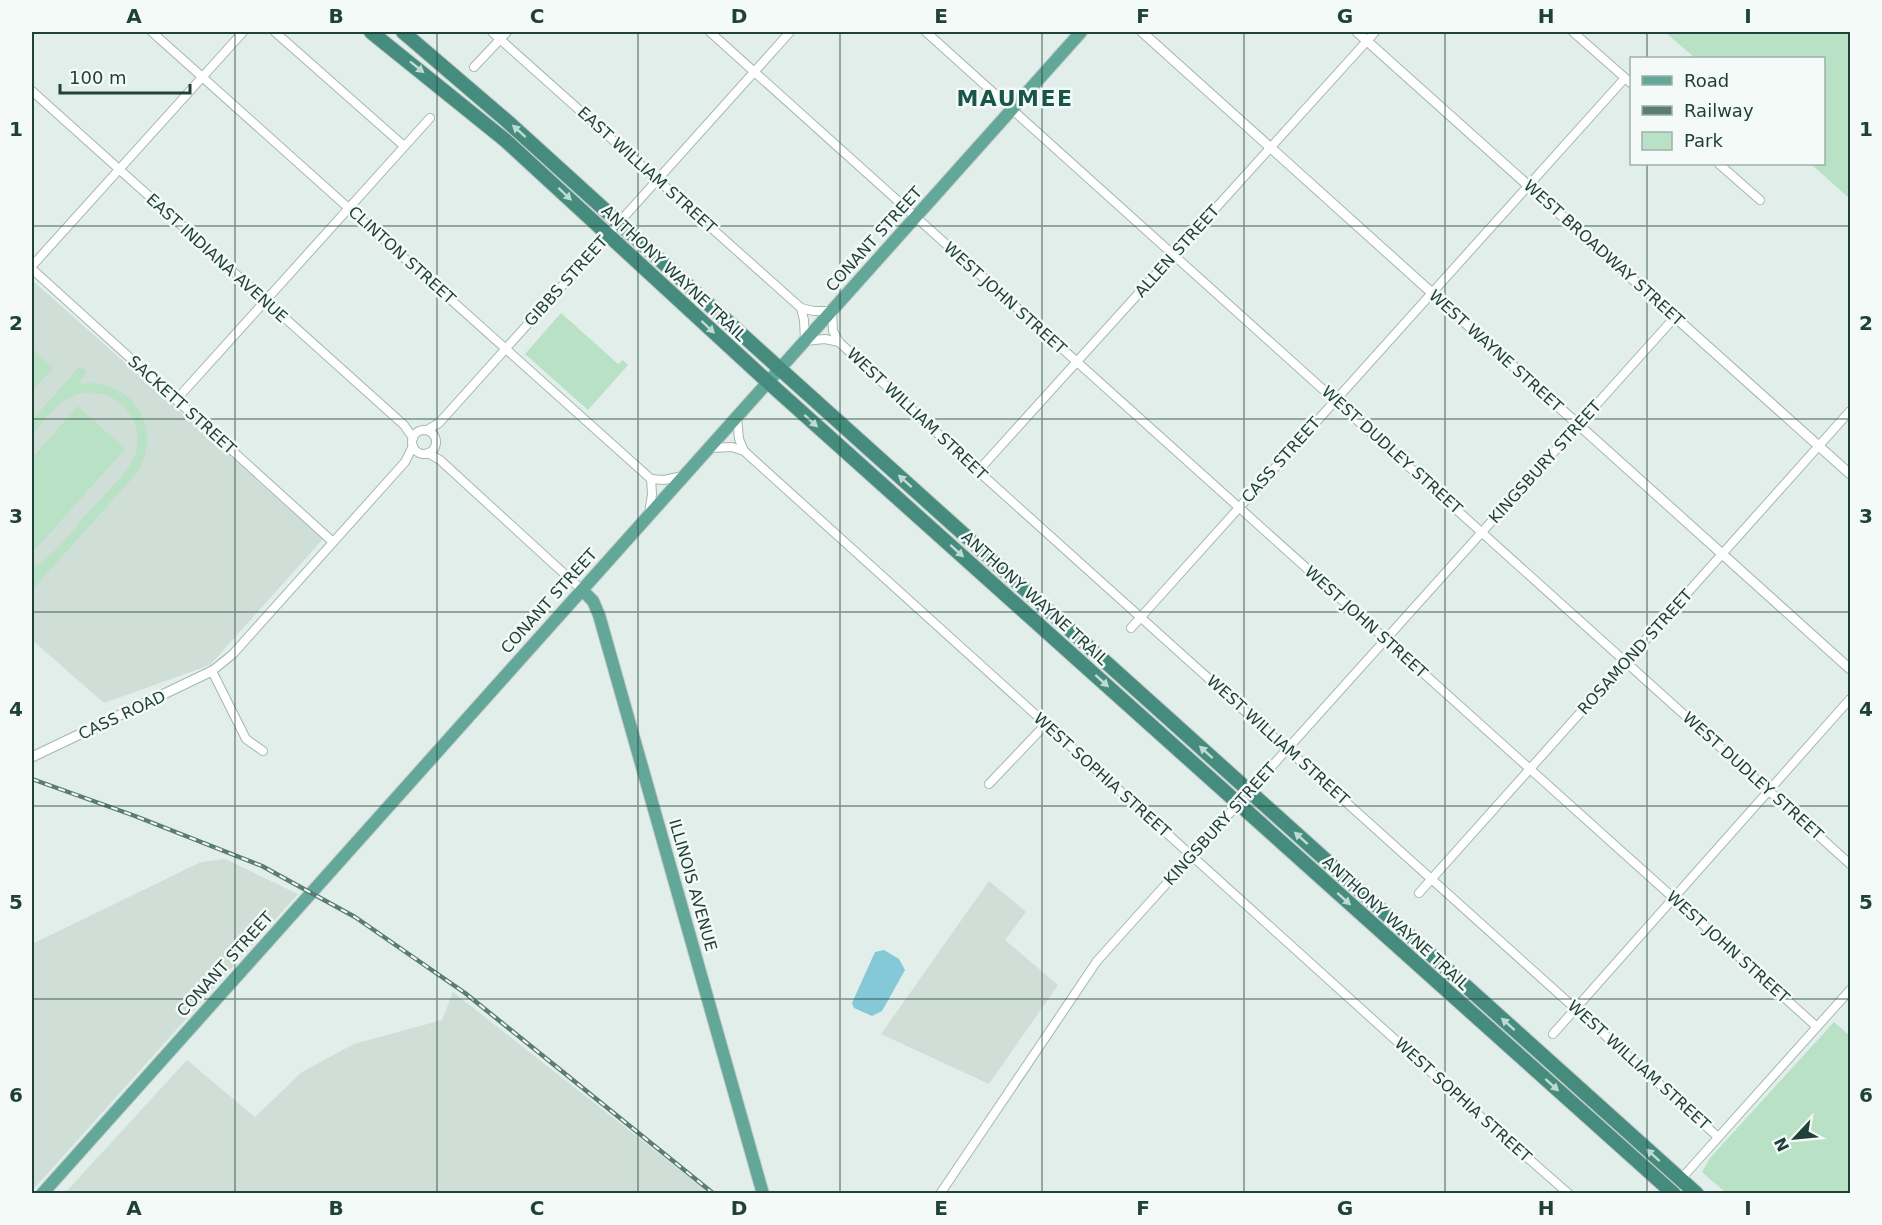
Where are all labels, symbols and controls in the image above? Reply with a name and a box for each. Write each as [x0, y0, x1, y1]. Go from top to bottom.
text: A [126, 4, 142, 28]
text: B [328, 4, 344, 28]
text: C [530, 4, 544, 28]
text: D [731, 4, 747, 28]
text: E [934, 4, 948, 28]
text: F [1136, 4, 1150, 28]
text: G [1337, 4, 1353, 28]
text: H [1538, 4, 1554, 28]
text: I [1744, 4, 1752, 28]
scale bar [60, 57, 190, 95]
legend [1630, 57, 1825, 165]
one-way arrow [409, 61, 425, 74]
text: 100 m [69, 67, 127, 88]
text: Road [1684, 70, 1729, 91]
district label: MAUMEE [956, 86, 1074, 111]
text: Railway [1684, 100, 1754, 121]
street label: EAST WILLIAM STREET [574, 103, 720, 237]
text: 1 [9, 117, 23, 141]
text: 1 [1859, 117, 1873, 141]
one-way arrow [512, 125, 527, 138]
text: Park [1684, 130, 1723, 151]
street label: WEST BROADWAY STREET [1520, 176, 1688, 330]
street label: CONANT STREET [822, 182, 926, 295]
one-way arrow [557, 187, 571, 201]
street label: EAST INDIANA AVENUE [142, 190, 292, 326]
street label: ANTHONY WAYNE TRAIL [598, 201, 750, 345]
street label: ALLEN STREET [1131, 201, 1223, 301]
street label: CLINTON STREET [345, 202, 460, 308]
street label: GIBBS STREET [520, 232, 612, 330]
street label: WEST JOHN STREET [940, 238, 1070, 358]
street label: WEST WAYNE STREET [1425, 286, 1567, 416]
text: 2 [9, 311, 23, 335]
text: 2 [1859, 311, 1873, 335]
one-way arrow [701, 319, 715, 333]
street label: WEST WILLIAM STREET [843, 344, 991, 484]
street label: SACKETT STREET [124, 352, 240, 458]
street label: WEST DUDLEY STREET [1318, 382, 1466, 518]
street label: KINGSBURY STREET [1485, 397, 1605, 527]
street label: CASS STREET [1238, 413, 1325, 507]
one-way arrow [803, 414, 818, 427]
one-way arrow [897, 474, 912, 488]
text: 3 [9, 504, 23, 528]
text: 3 [1859, 504, 1873, 528]
street label: ANTHONY WAYNE TRAIL [958, 527, 1112, 669]
street label: CONANT STREET [497, 544, 601, 657]
one-way arrow [949, 544, 964, 558]
street label: WEST JOHN STREET [1301, 562, 1431, 682]
street label: ROSAMOND STREET [1574, 585, 1696, 719]
street label: WEST WILLIAM STREET [1203, 671, 1353, 809]
one-way arrow [1094, 674, 1109, 687]
street label: CASS ROAD [75, 686, 169, 744]
text: 4 [9, 697, 23, 721]
text: 4 [1859, 697, 1873, 721]
street label: WEST DUDLEY STREET [1679, 708, 1827, 844]
street label: WEST SOPHIA STREET [1030, 709, 1174, 841]
one-way arrow [1199, 746, 1214, 759]
street label: KINGSBURY STREET [1160, 759, 1280, 889]
street label: ILLINOIS AVENUE [665, 817, 721, 953]
one-way arrow [1294, 832, 1309, 845]
street label: ANTHONY WAYNE TRAIL [1319, 852, 1473, 994]
street label: WEST JOHN STREET [1663, 887, 1793, 1007]
text: 5 [9, 890, 23, 914]
text: 5 [1859, 890, 1873, 914]
one-way arrow [1337, 892, 1352, 906]
street label: CONANT STREET [173, 907, 277, 1020]
street label: WEST WILLIAM STREET [1564, 996, 1714, 1134]
one-way arrow [1501, 1018, 1516, 1031]
street label: WEST SOPHIA STREET [1391, 1034, 1535, 1166]
one-way arrow [1544, 1078, 1559, 1091]
text: 6 [9, 1083, 23, 1107]
text: 6 [1859, 1083, 1873, 1107]
north arrow [1765, 1108, 1825, 1168]
text: N [1770, 1134, 1793, 1155]
one-way arrow [1646, 1149, 1661, 1162]
text: A [126, 1196, 142, 1220]
text: B [328, 1196, 344, 1220]
text: C [530, 1196, 544, 1220]
text: D [731, 1196, 747, 1220]
text: E [934, 1196, 948, 1220]
text: F [1136, 1196, 1150, 1220]
text: G [1337, 1196, 1353, 1220]
text: H [1538, 1196, 1554, 1220]
text: I [1744, 1196, 1752, 1220]

